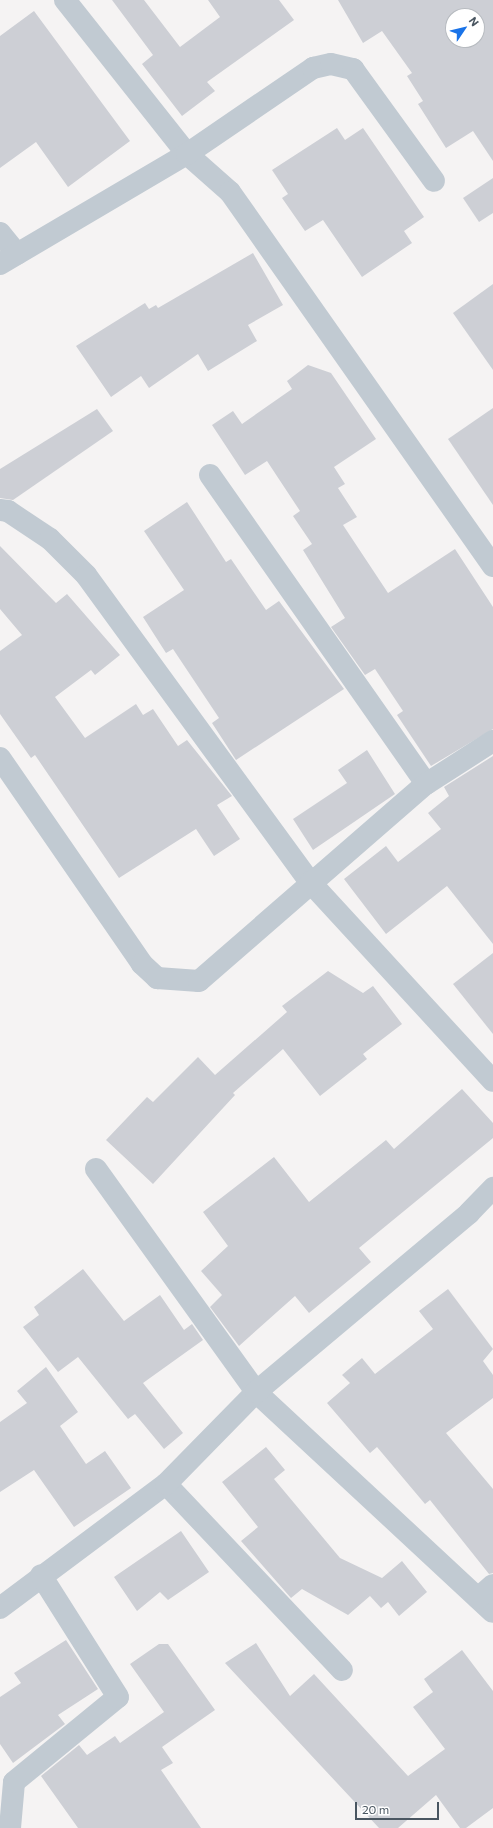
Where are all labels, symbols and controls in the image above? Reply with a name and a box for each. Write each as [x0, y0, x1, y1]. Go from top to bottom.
north arrow [445, 8, 485, 48]
text: N [467, 14, 482, 29]
scale bar [357, 1794, 441, 1820]
text: 20 m [362, 1802, 389, 1816]

